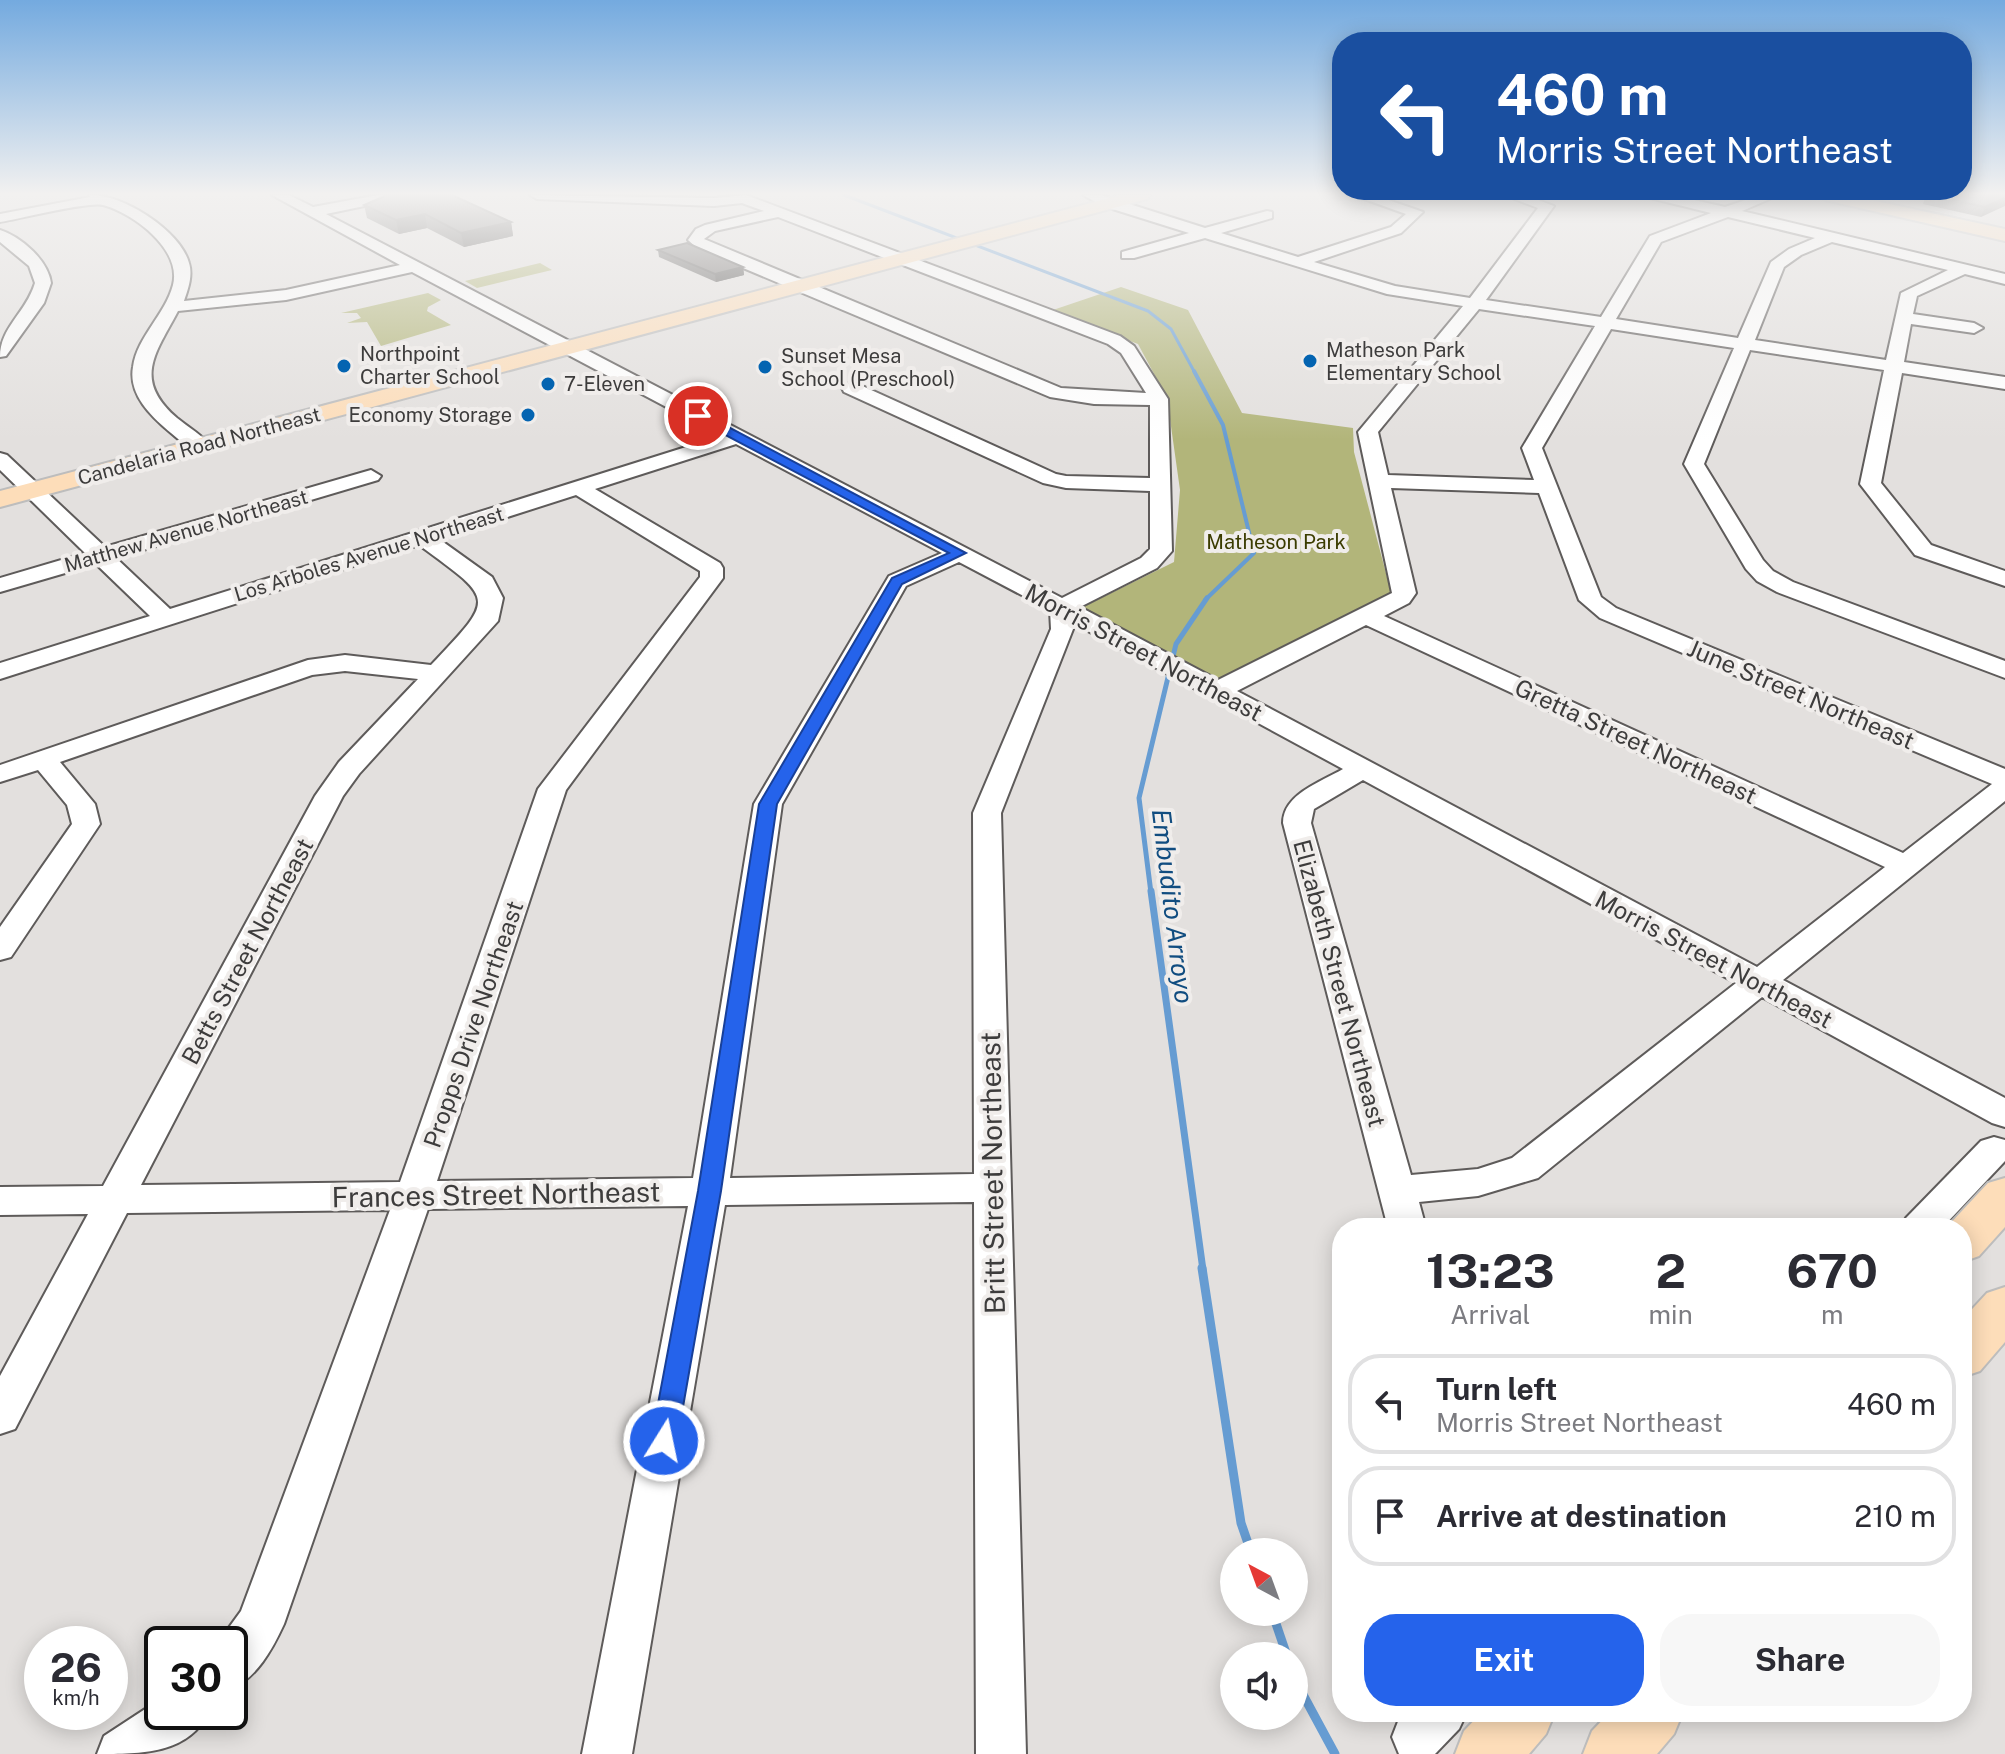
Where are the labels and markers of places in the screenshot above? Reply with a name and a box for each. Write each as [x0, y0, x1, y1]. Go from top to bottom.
place label: Matheson Park Elementary School [1326, 338, 1501, 385]
place label: Northpoint Charter School [360, 342, 500, 389]
place label: Sunset Mesa School (Preschool) [781, 344, 955, 391]
marker: Matheson Park Elementary School [1301, 352, 1319, 370]
marker: Northpoint Charter School [335, 357, 353, 375]
marker: Sunset Mesa School (Preschool) [756, 358, 774, 376]
place label: 7-Eleven [564, 372, 645, 396]
marker: 7-Eleven [539, 375, 557, 393]
pin [664, 382, 732, 450]
place label: Economy Storage [349, 403, 512, 427]
marker: Economy Storage [519, 406, 537, 424]

